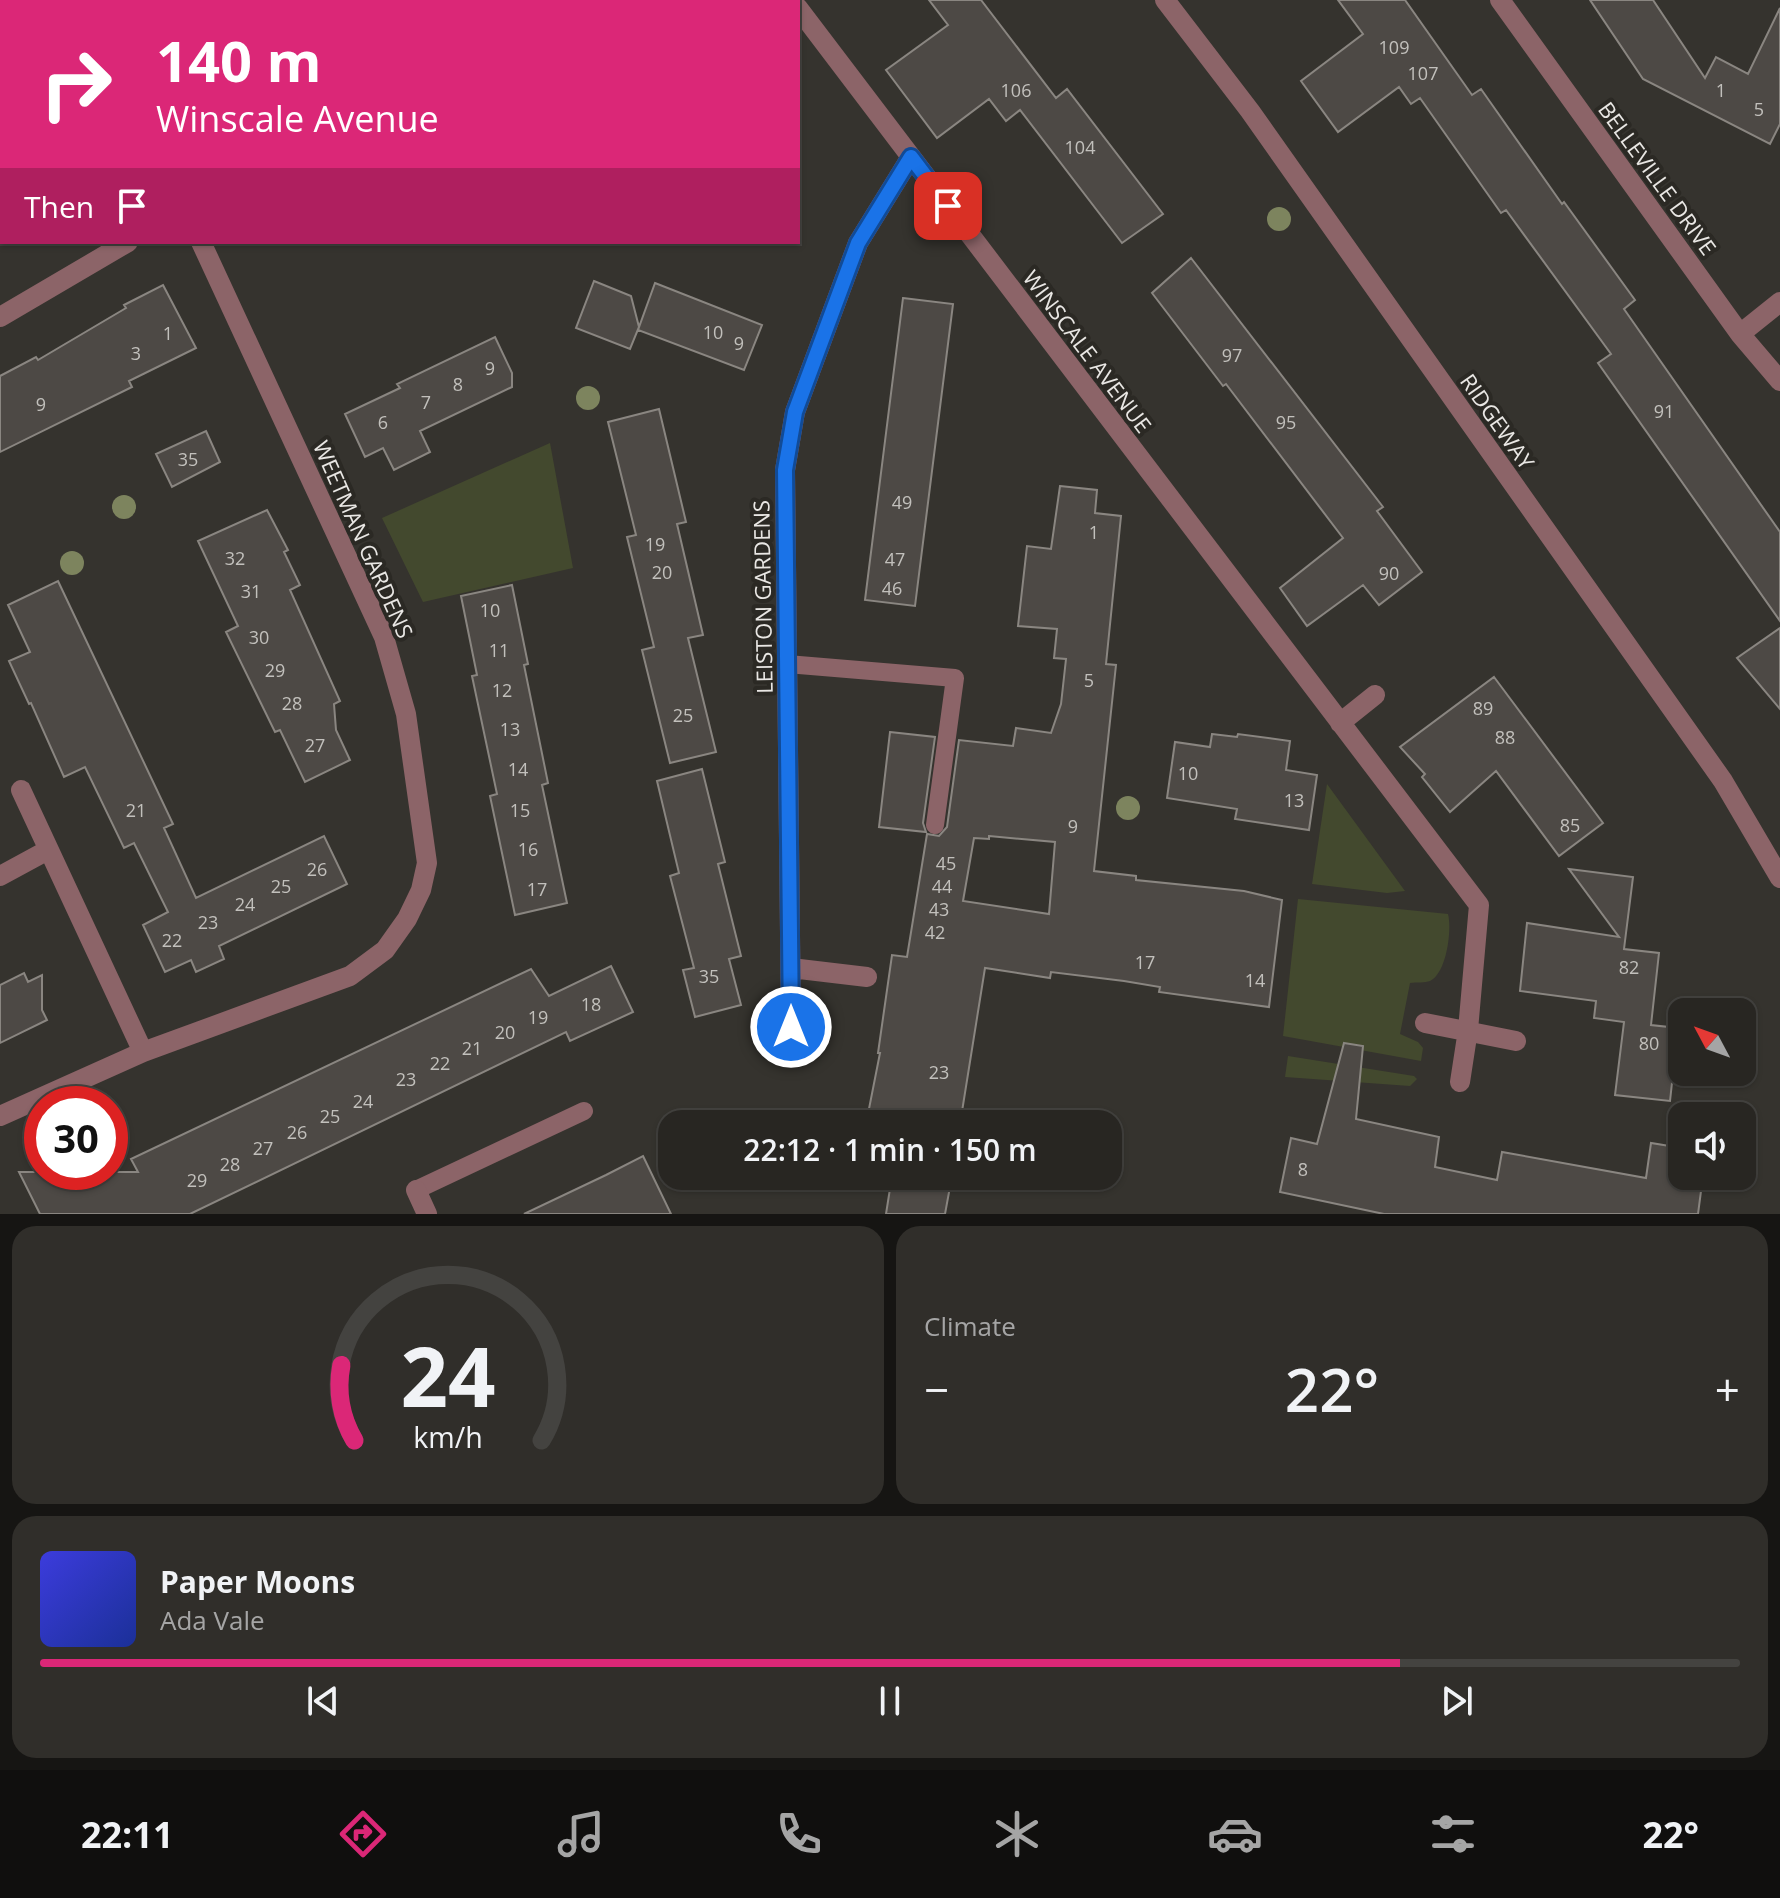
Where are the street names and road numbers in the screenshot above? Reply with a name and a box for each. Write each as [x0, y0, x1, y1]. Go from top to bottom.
street label: BELLEVILLE DRIVE [1592, 95, 1724, 261]
street label: WINSCALE AVENUE [1017, 264, 1159, 438]
street label: RIDGEWAY [1454, 367, 1542, 475]
street label: WEETMAN GARDENS [307, 436, 421, 642]
street label: LEISTON GARDENS [745, 500, 779, 694]

